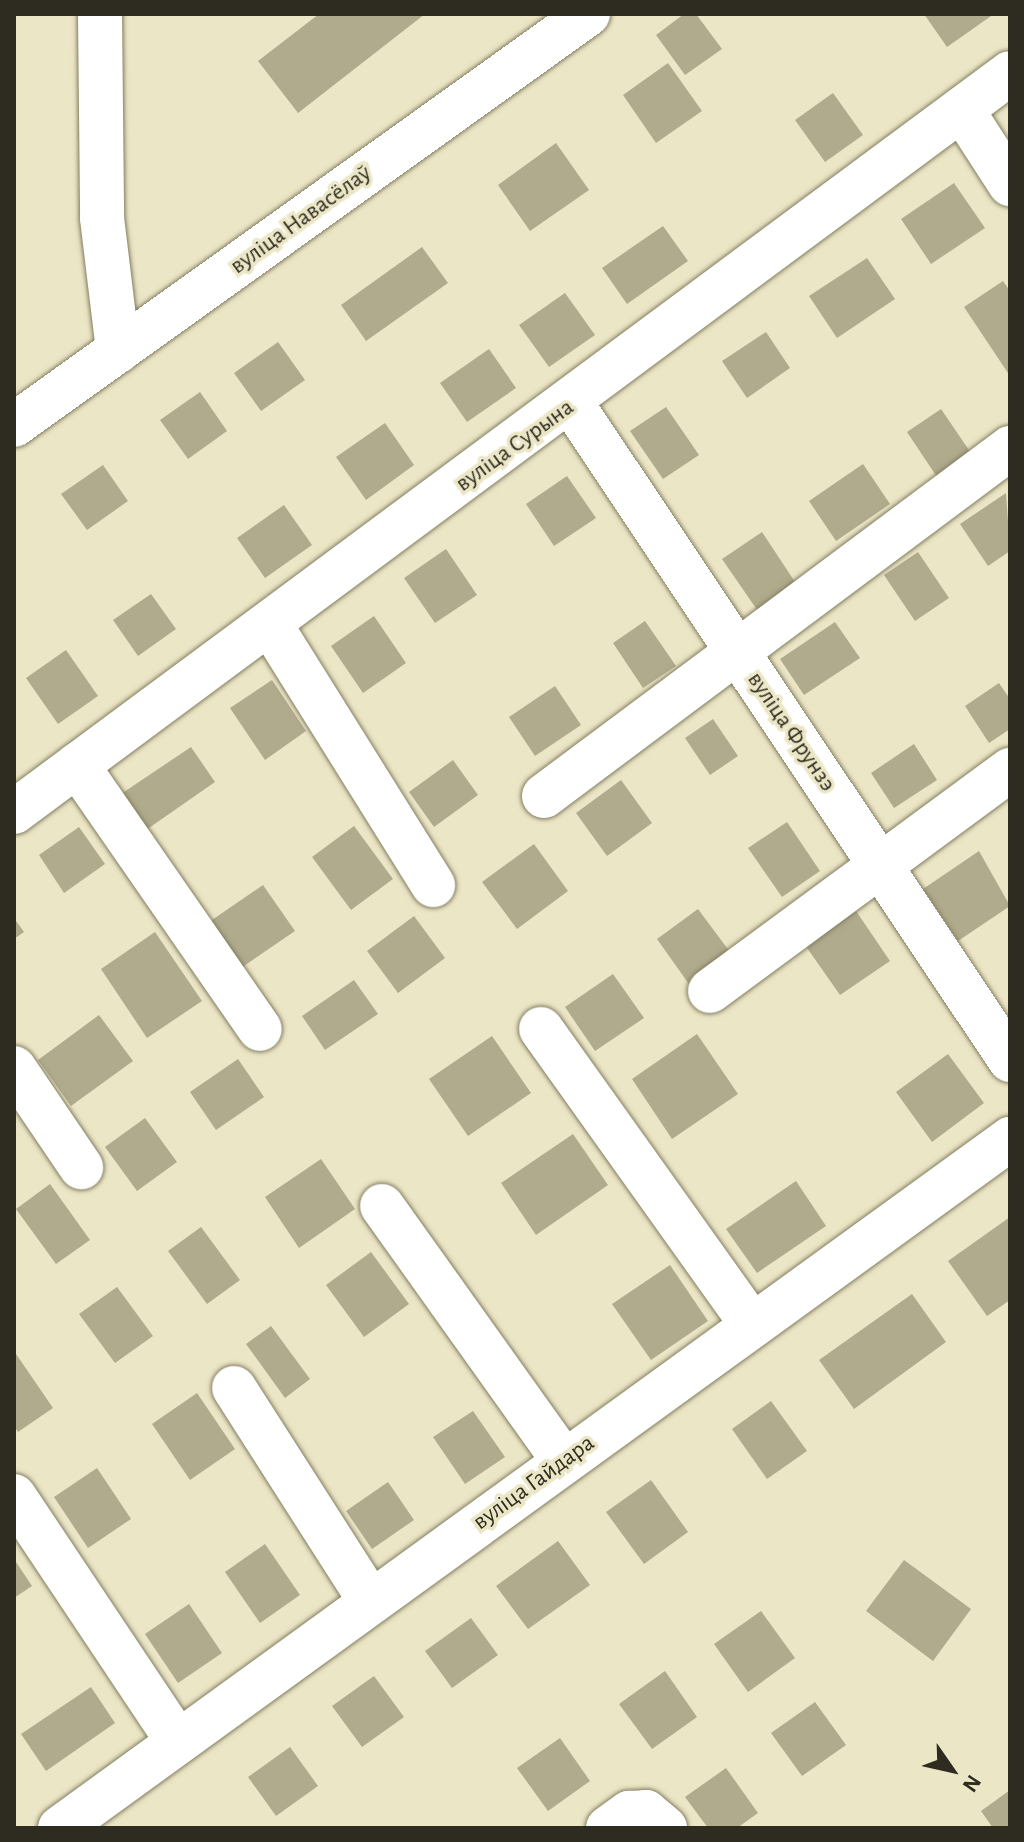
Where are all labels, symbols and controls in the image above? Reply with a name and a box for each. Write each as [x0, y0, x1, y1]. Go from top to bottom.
street label: вуліца Навасёлаў [225, 159, 377, 281]
street label: вуліца Сурына [450, 393, 580, 499]
street label: вуліца Фрунзэ [740, 667, 842, 797]
street label: вуліца Гайдара [468, 1429, 600, 1537]
north arrow [912, 1730, 992, 1810]
text: N [959, 1771, 985, 1796]

